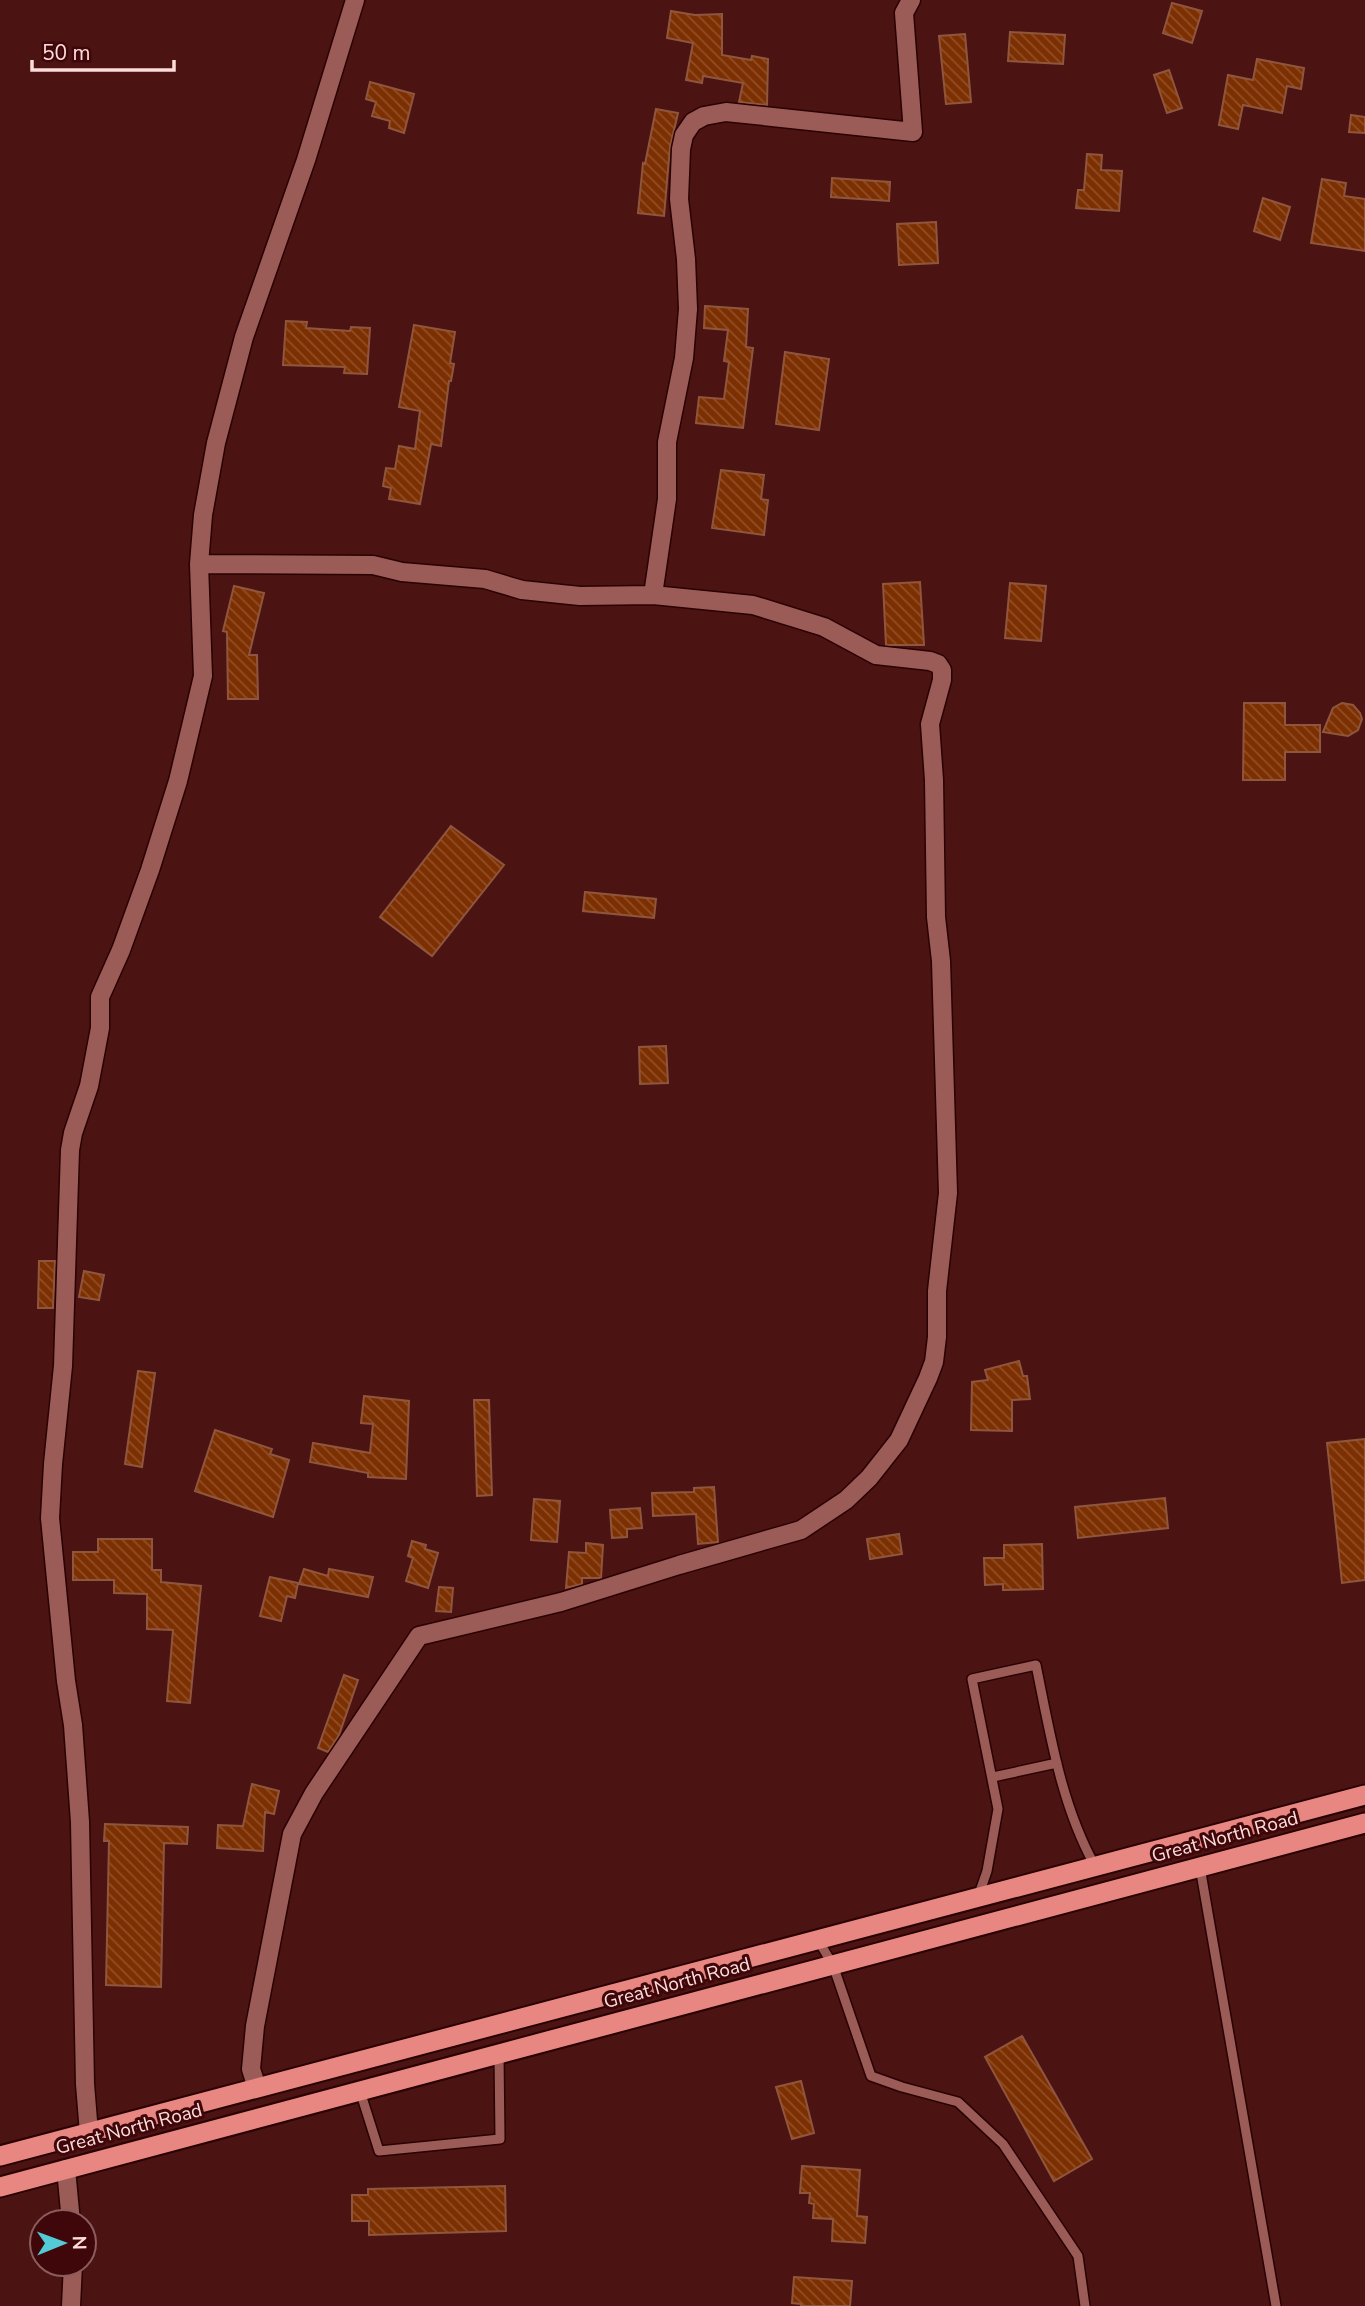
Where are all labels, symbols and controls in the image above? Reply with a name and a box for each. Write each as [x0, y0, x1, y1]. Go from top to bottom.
scale bar [32, 28, 173, 72]
text: 50 m [42, 39, 91, 67]
street label: Great North Road [1149, 1805, 1301, 1869]
street label: Great North Road [601, 1951, 753, 2015]
street label: Great North Road [53, 2097, 205, 2161]
north arrow [28, 2208, 98, 2278]
text: N [66, 2235, 92, 2250]

